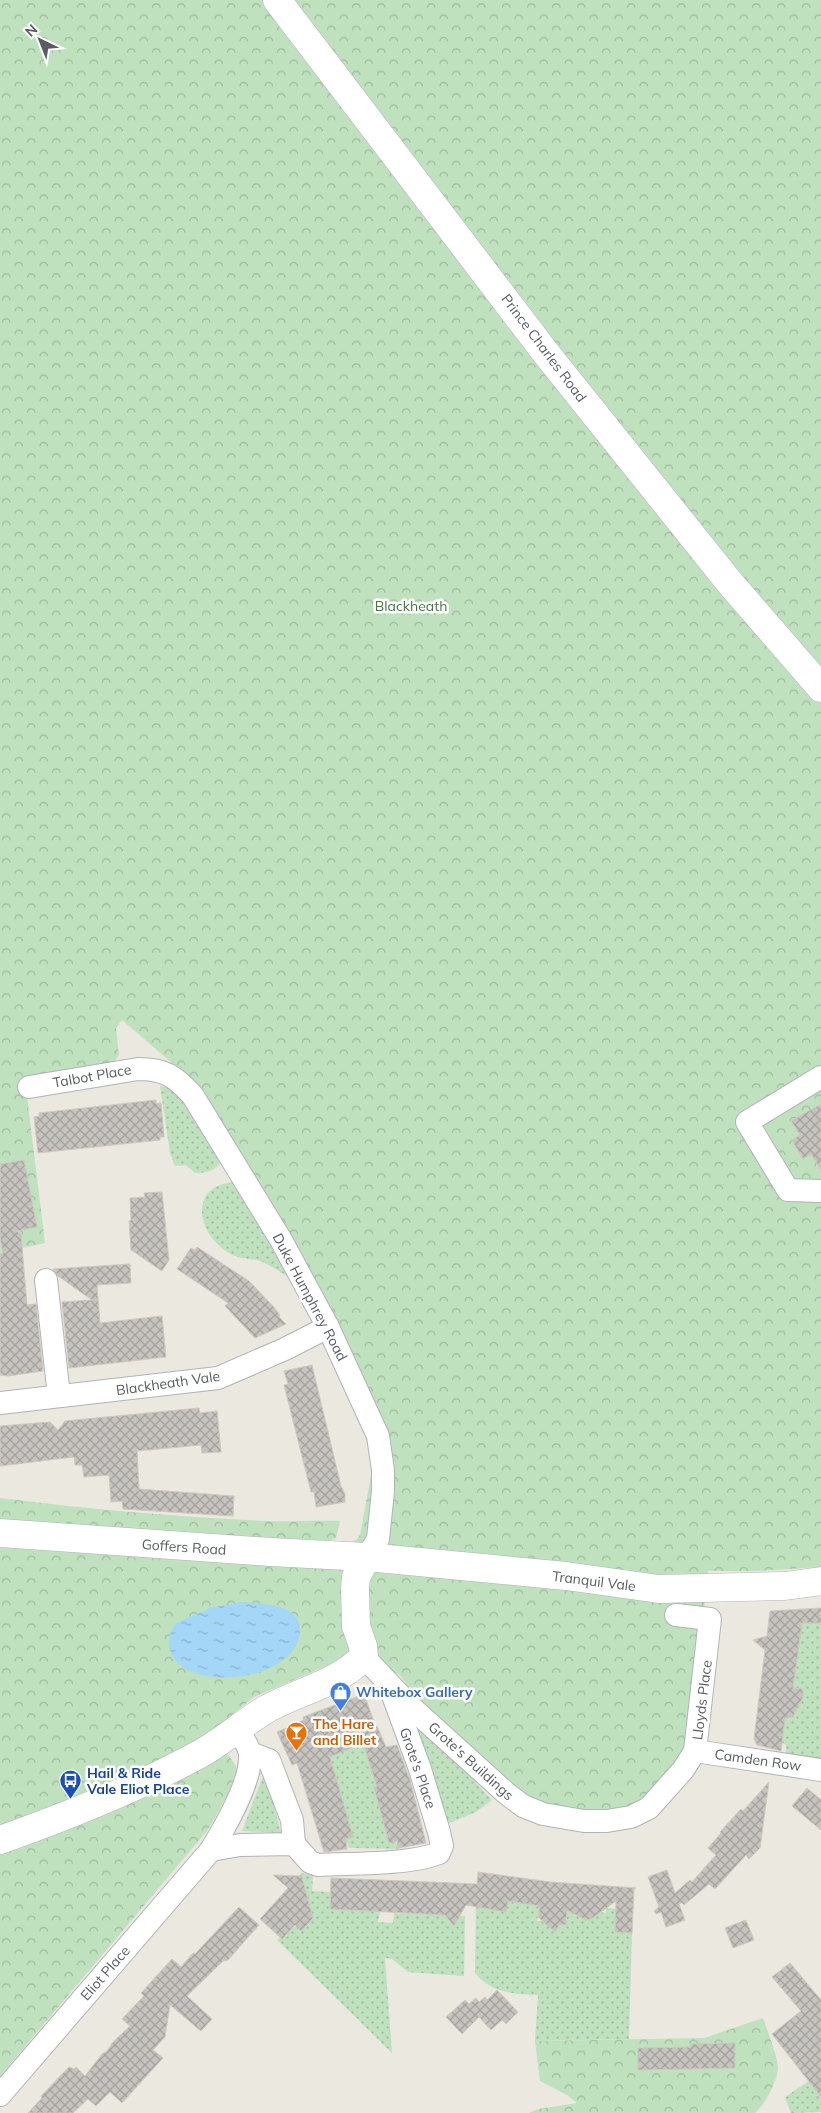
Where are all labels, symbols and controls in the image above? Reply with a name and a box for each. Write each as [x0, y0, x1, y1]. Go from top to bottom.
north arrow [15, 15, 65, 65]
text: N [21, 20, 41, 41]
street label: Prince Charles Road [497, 290, 591, 406]
park label: Blackheath [375, 597, 447, 615]
street label: Talbot Place [51, 1060, 133, 1092]
street label: Duke Humphrey Road [269, 1230, 351, 1364]
street label: Blackheath Vale [115, 1367, 221, 1399]
street label: Goffers Road [141, 1535, 227, 1559]
street label: Tranquil Vale [551, 1567, 637, 1595]
street label: Lloyds Place [688, 1659, 716, 1741]
shop icon: Whitebox Gallery [328, 1680, 352, 1711]
place label: Whitebox Gallery [356, 1683, 473, 1701]
place label: The Hare and Billet [313, 1715, 377, 1749]
street label: Grote's Buildings [425, 1718, 518, 1804]
bar icon: The Hare and Billet [285, 1720, 309, 1751]
street label: Grote's Place [396, 1725, 440, 1811]
street label: Camden Row [713, 1745, 803, 1775]
place label: Hail & Ride Vale Eliot Place [86, 1764, 190, 1798]
bus stop icon: Hail & Ride Vale Eliot Place [59, 1769, 83, 1800]
street label: Eliot Place [76, 1942, 134, 2004]

